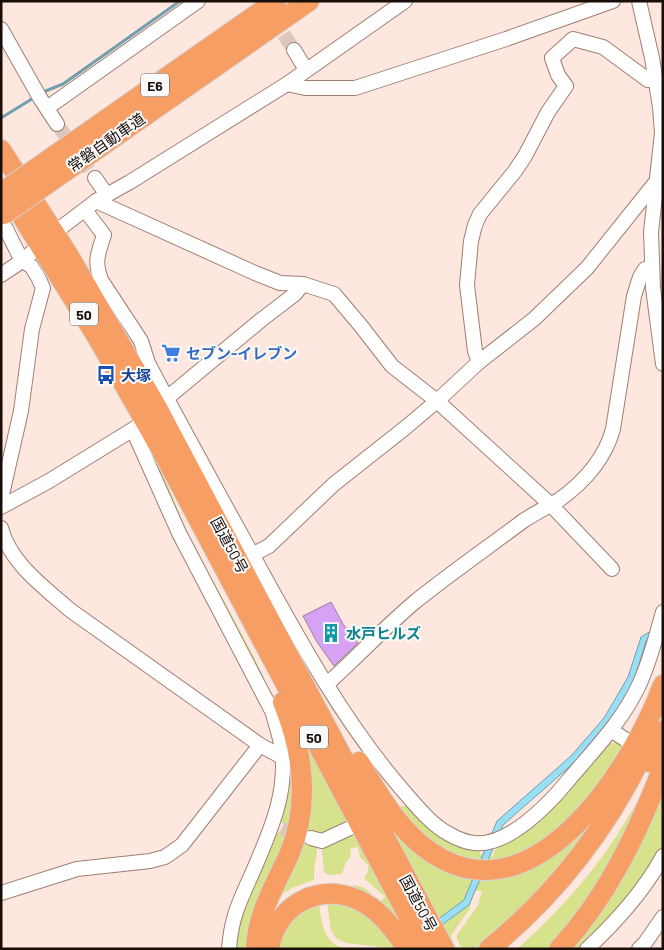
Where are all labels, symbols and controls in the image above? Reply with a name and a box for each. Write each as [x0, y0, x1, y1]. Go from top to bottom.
road number: E6 [141, 74, 169, 96]
street label: 常磐自動車道 [64, 109, 148, 175]
road number: 50 [70, 302, 98, 326]
supermarket icon: セブン-イレブン [160, 342, 182, 364]
place label: セブン-イレブン [186, 344, 297, 362]
bus stop icon: 大塚 [95, 364, 117, 386]
place label: 大塚 [121, 366, 151, 384]
street label: 国道50号 [208, 514, 252, 576]
building icon: 水戸ヒルズ [320, 622, 342, 644]
place label: 水戸ヒルズ [346, 624, 421, 642]
road number: 50 [300, 726, 328, 749]
street label: 国道50号 [397, 872, 441, 934]

